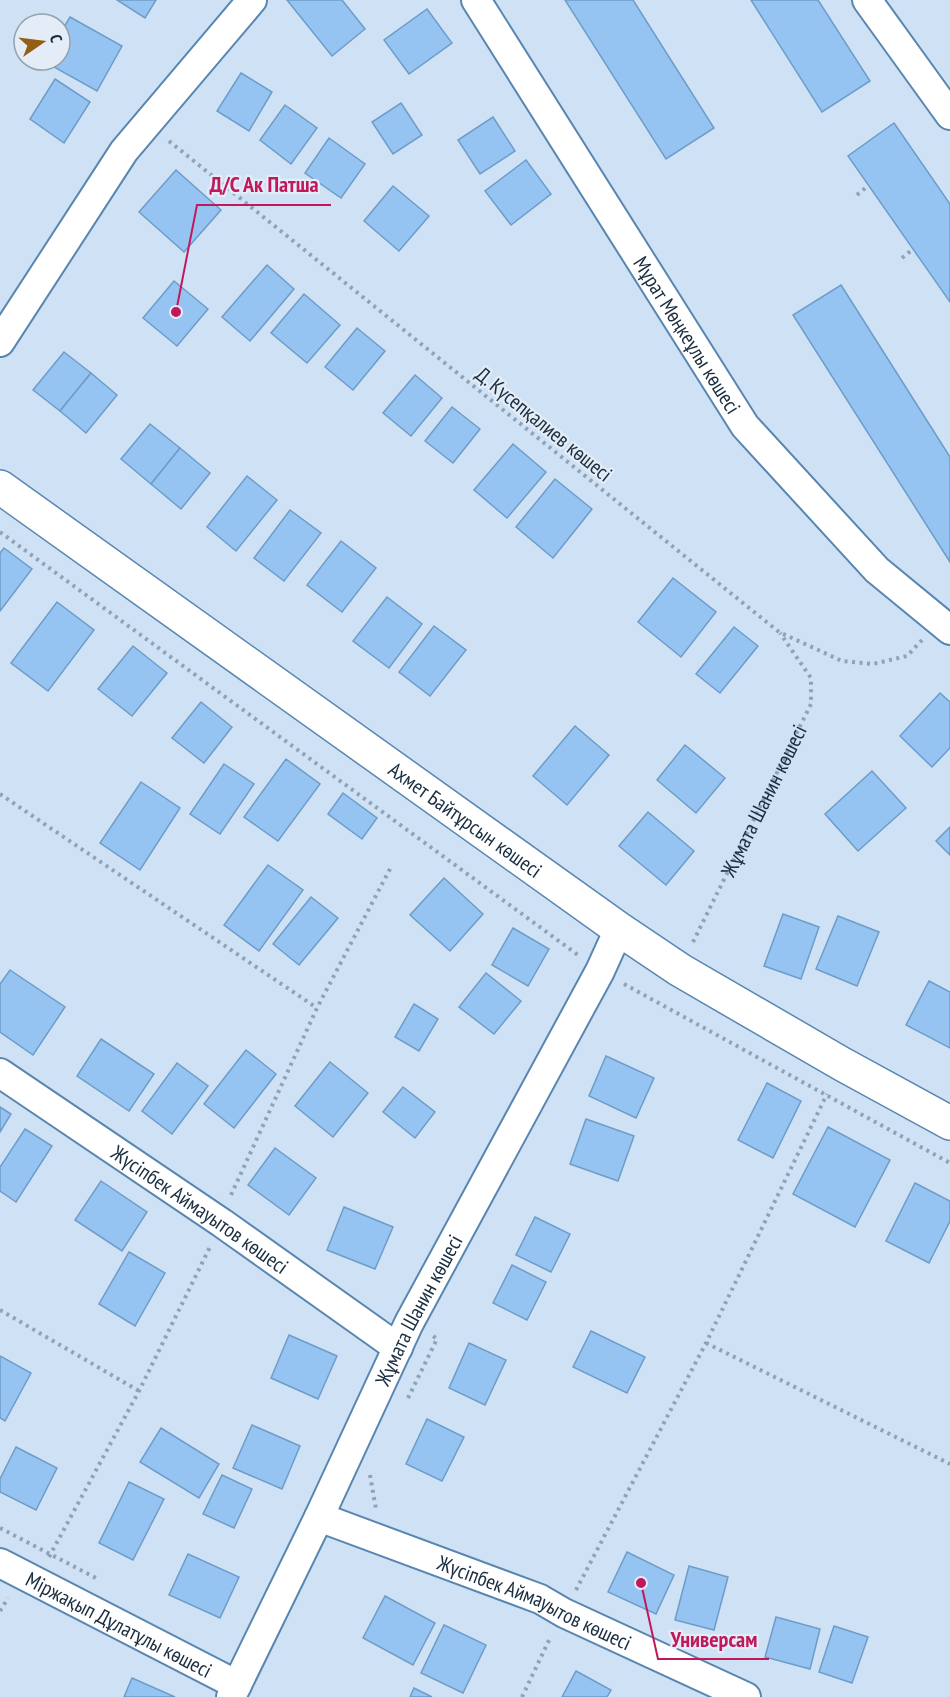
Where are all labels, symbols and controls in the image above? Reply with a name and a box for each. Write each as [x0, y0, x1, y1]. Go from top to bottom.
north arrow [12, 12, 72, 72]
text: С [46, 32, 67, 45]
callout: Д/С Ак Патша [197, 165, 331, 205]
text: Д/С Ак Патша [209, 170, 319, 198]
street label: Мұрат Мөңкеұлы көшесі [628, 251, 747, 419]
street label: Д. Күсепқалиев көшесі [470, 361, 618, 487]
street label: Жұмата Шанин көшесі [714, 720, 812, 882]
street label: Ахмет Байтұрсын көшесі [384, 756, 547, 883]
street label: Жүсіпбек Аймауытов көшесі [106, 1138, 294, 1279]
street label: Жұмата Шанин көшесі [368, 1230, 468, 1391]
street label: Жүсіпбек Аймауытов көшесі [433, 1548, 636, 1656]
street label: Міржақып Дұлатұлы көшесі [22, 1565, 217, 1683]
callout: Универсам [658, 1619, 769, 1659]
text: Универсам [670, 1625, 757, 1653]

